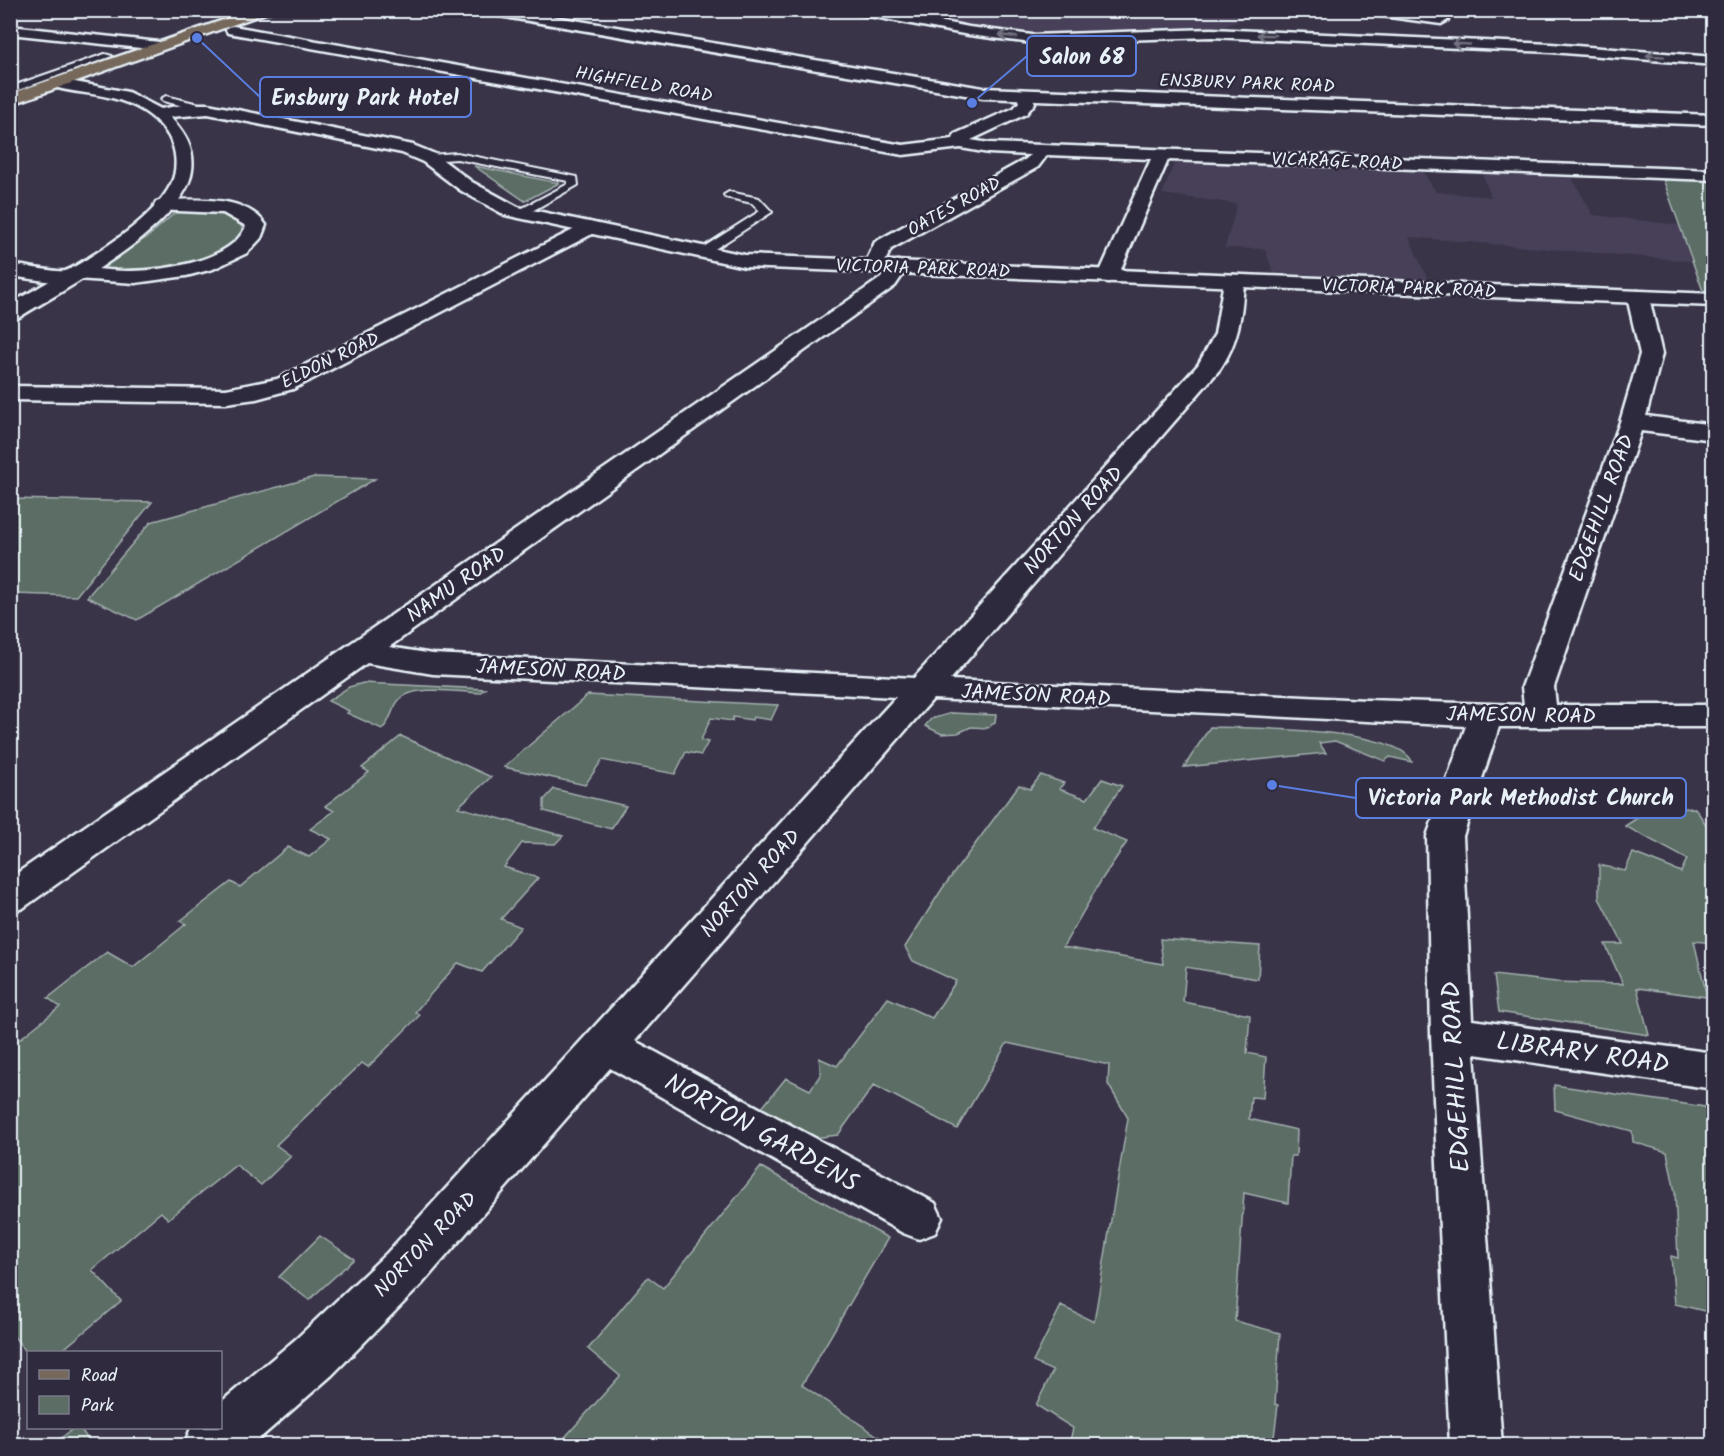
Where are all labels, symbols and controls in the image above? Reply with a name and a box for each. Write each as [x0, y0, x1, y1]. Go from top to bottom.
one-way arrow [999, 30, 1019, 41]
one-way arrow [1256, 30, 1276, 41]
callout: Salon 68 [1027, 36, 1136, 76]
one-way arrow [1451, 38, 1471, 49]
text: Salon 68 [1040, 41, 1125, 76]
one-way arrow [1646, 51, 1666, 62]
street label: HIGHFIELD ROAD [573, 59, 715, 112]
street label: ENSBURY PARK ROAD [1159, 67, 1336, 102]
callout: Ensbury Park Hotel [260, 77, 471, 117]
text: Ensbury Park Hotel [271, 82, 459, 117]
street label: VICARAGE ROAD [1271, 146, 1403, 179]
street label: OATES ROAD [903, 169, 1007, 245]
street label: VICTORIA PARK ROAD [835, 252, 1011, 287]
street label: VICTORIA PARK ROAD [1321, 272, 1497, 307]
street label: ELDON ROAD [276, 325, 385, 398]
street label: EDGEHILL ROAD [1561, 430, 1644, 587]
street label: NORTON ROAD [1016, 459, 1132, 583]
street label: NAMU ROAD [400, 538, 514, 632]
street label: JAMESON ROAD [475, 651, 626, 692]
street label: JAMESON ROAD [960, 676, 1111, 717]
street label: JAMESON ROAD [1446, 699, 1596, 734]
callout: Victoria Park Methodist Church [1356, 778, 1686, 818]
text: Victoria Park Methodist Church [1368, 782, 1674, 817]
street label: NORTON ROAD [693, 822, 809, 946]
street label: EDGEHILL ROAD [1431, 980, 1483, 1173]
street label: LIBRARY ROAD [1494, 1021, 1672, 1087]
street label: NORTON GARDENS [656, 1063, 866, 1205]
street label: NORTON ROAD [366, 1184, 486, 1306]
legend [27, 1351, 222, 1429]
text: Road [81, 1362, 118, 1391]
text: Park [81, 1392, 114, 1421]

